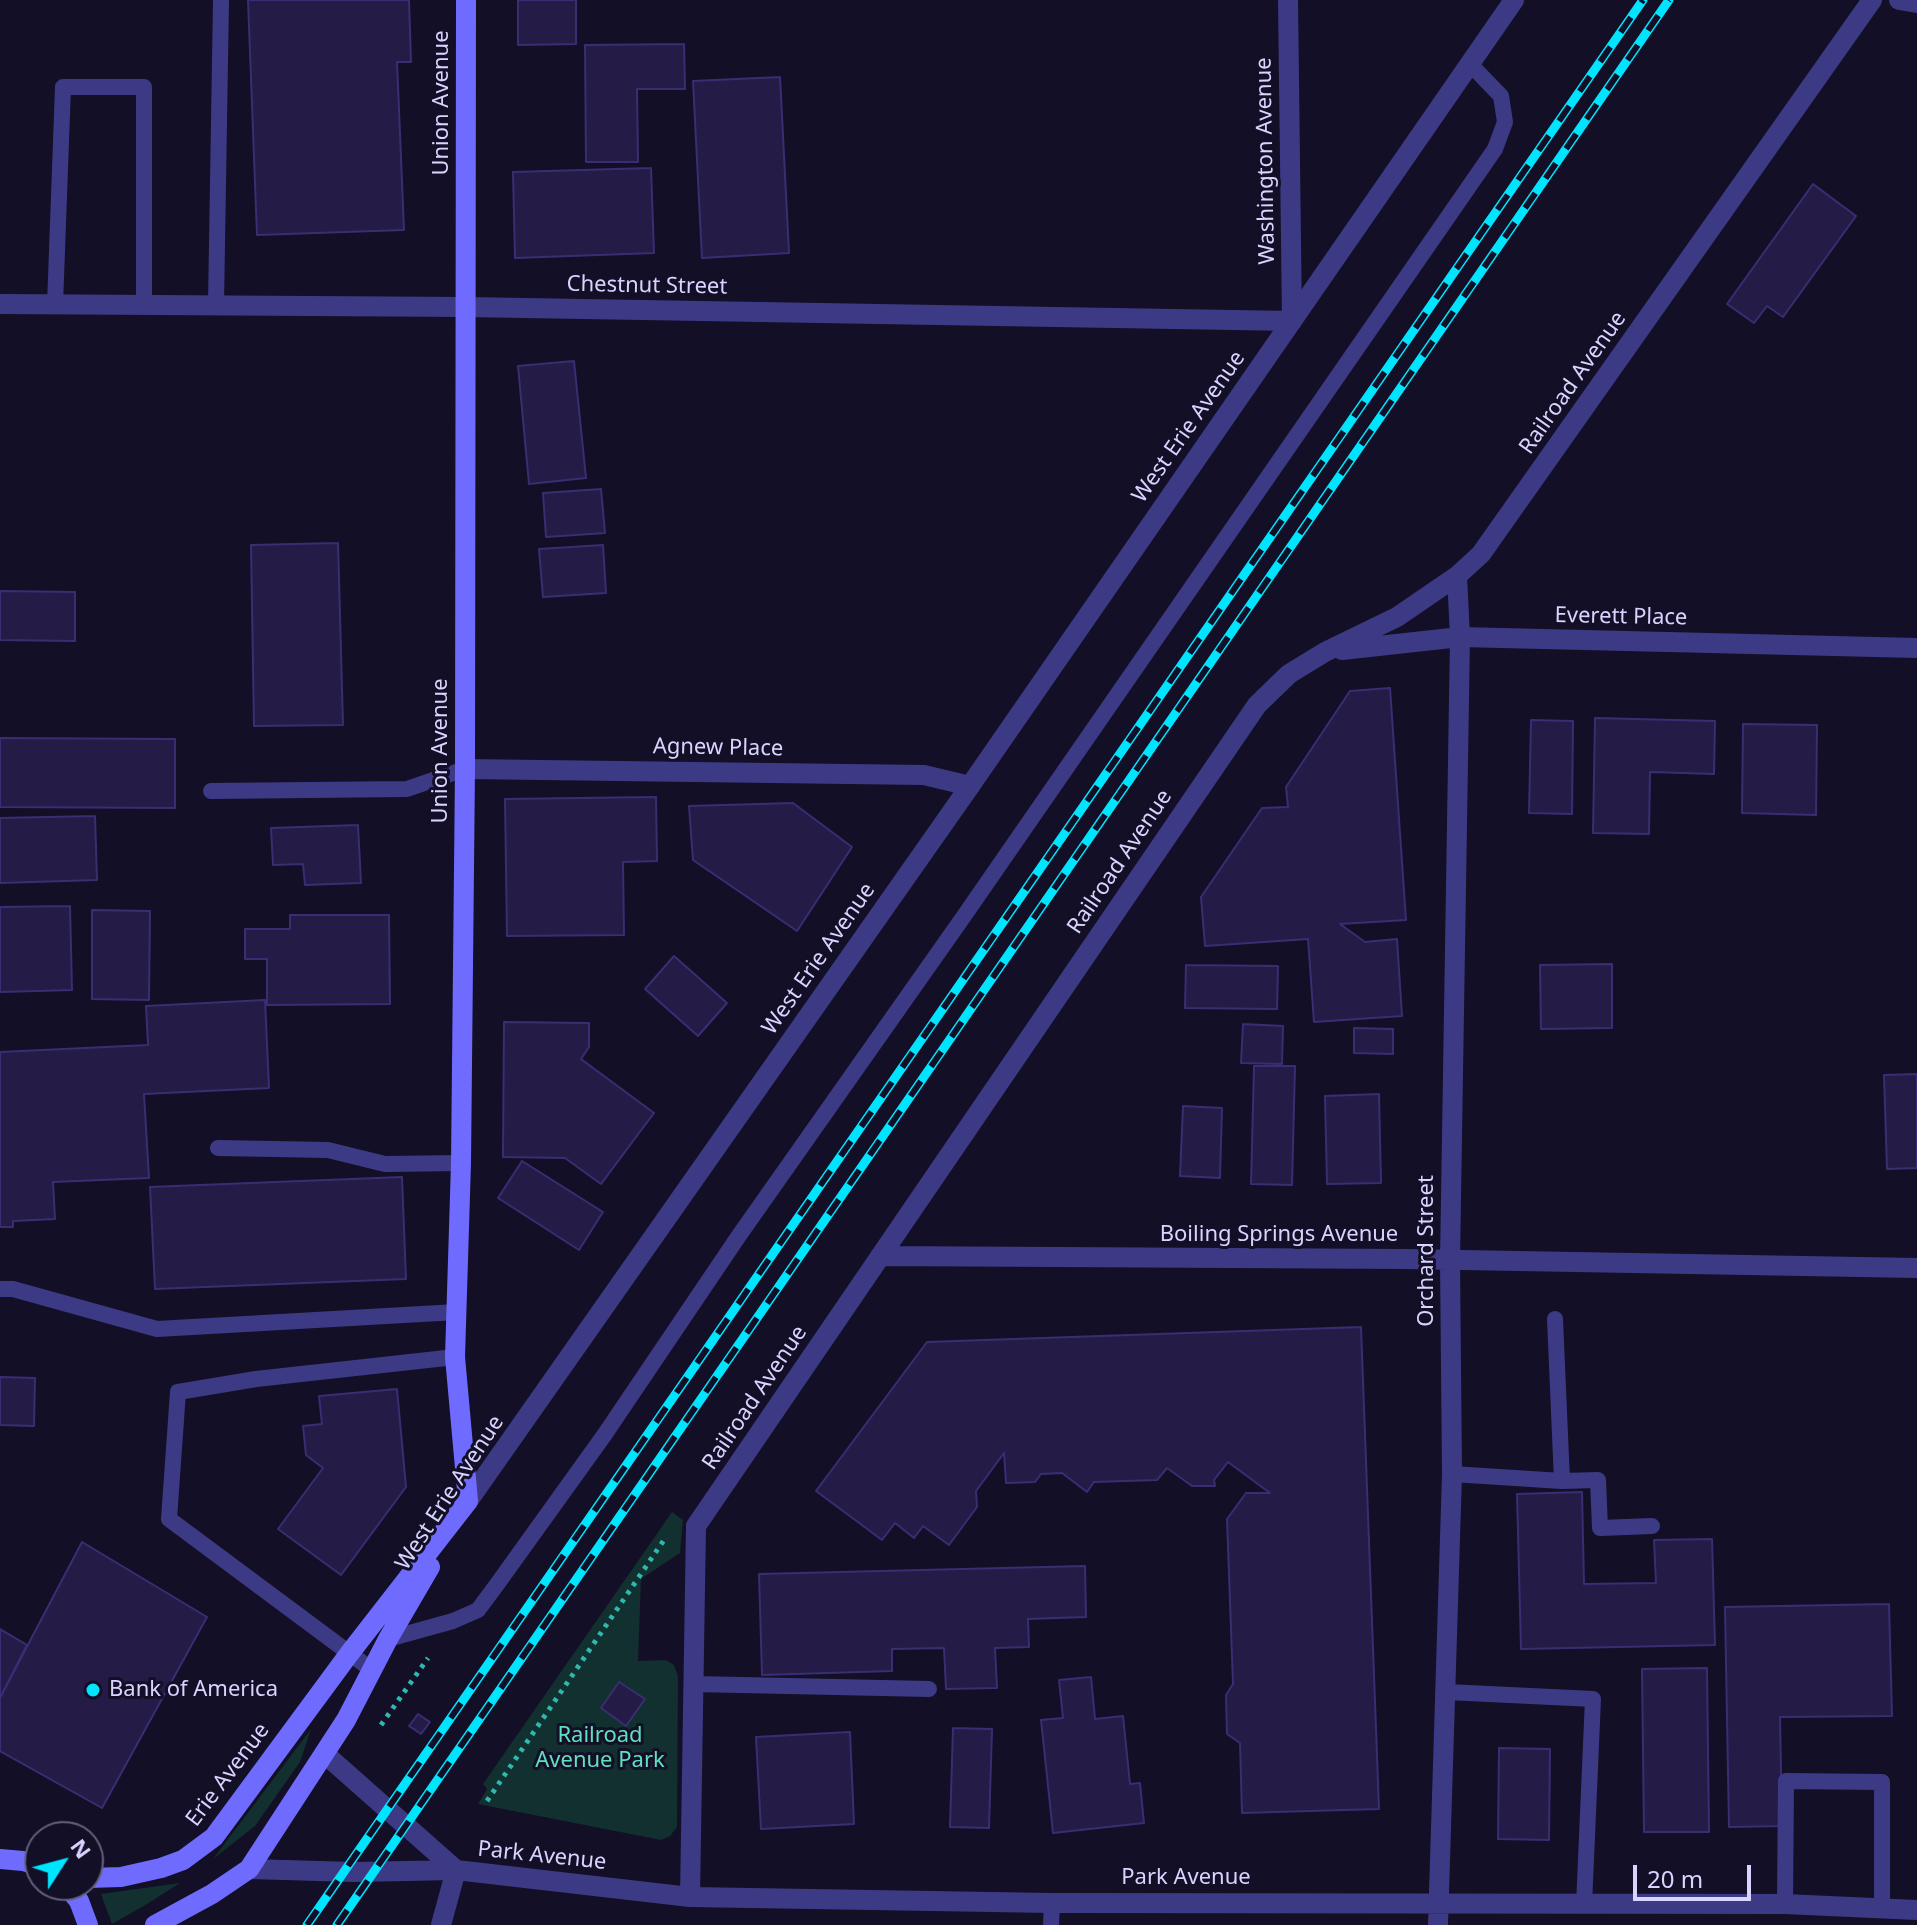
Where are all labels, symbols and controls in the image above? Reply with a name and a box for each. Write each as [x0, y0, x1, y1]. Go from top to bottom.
street label: Union Avenue [429, 30, 455, 176]
street label: Washington Avenue [1251, 57, 1281, 265]
street label: Chestnut Street [566, 271, 728, 301]
street label: Railroad Avenue [1514, 307, 1632, 459]
street label: West Erie Avenue [1127, 346, 1251, 508]
street label: Everett Place [1554, 603, 1688, 631]
street label: Union Avenue [428, 678, 454, 824]
street label: Agnew Place [653, 734, 783, 762]
street label: Railroad Avenue [1062, 785, 1178, 939]
street label: West Erie Avenue [757, 878, 881, 1040]
street label: Orchard Street [1414, 1175, 1440, 1327]
street label: Boiling Springs Avenue [1160, 1222, 1398, 1248]
street label: Railroad Avenue [697, 1321, 813, 1475]
street label: West Erie Avenue [390, 1411, 510, 1575]
place label: Bank of America [109, 1677, 278, 1703]
marker: Bank of America [84, 1681, 102, 1699]
street label: Erie Avenue [181, 1718, 275, 1832]
park label: Railroad Avenue Park [535, 1723, 665, 1774]
north arrow [24, 1821, 104, 1901]
text: N [64, 1832, 99, 1864]
street label: Park Avenue [476, 1836, 608, 1876]
scale bar [1637, 1849, 1755, 1899]
text: 20 m [1647, 1862, 1703, 1895]
street label: Park Avenue [1121, 1865, 1251, 1891]

